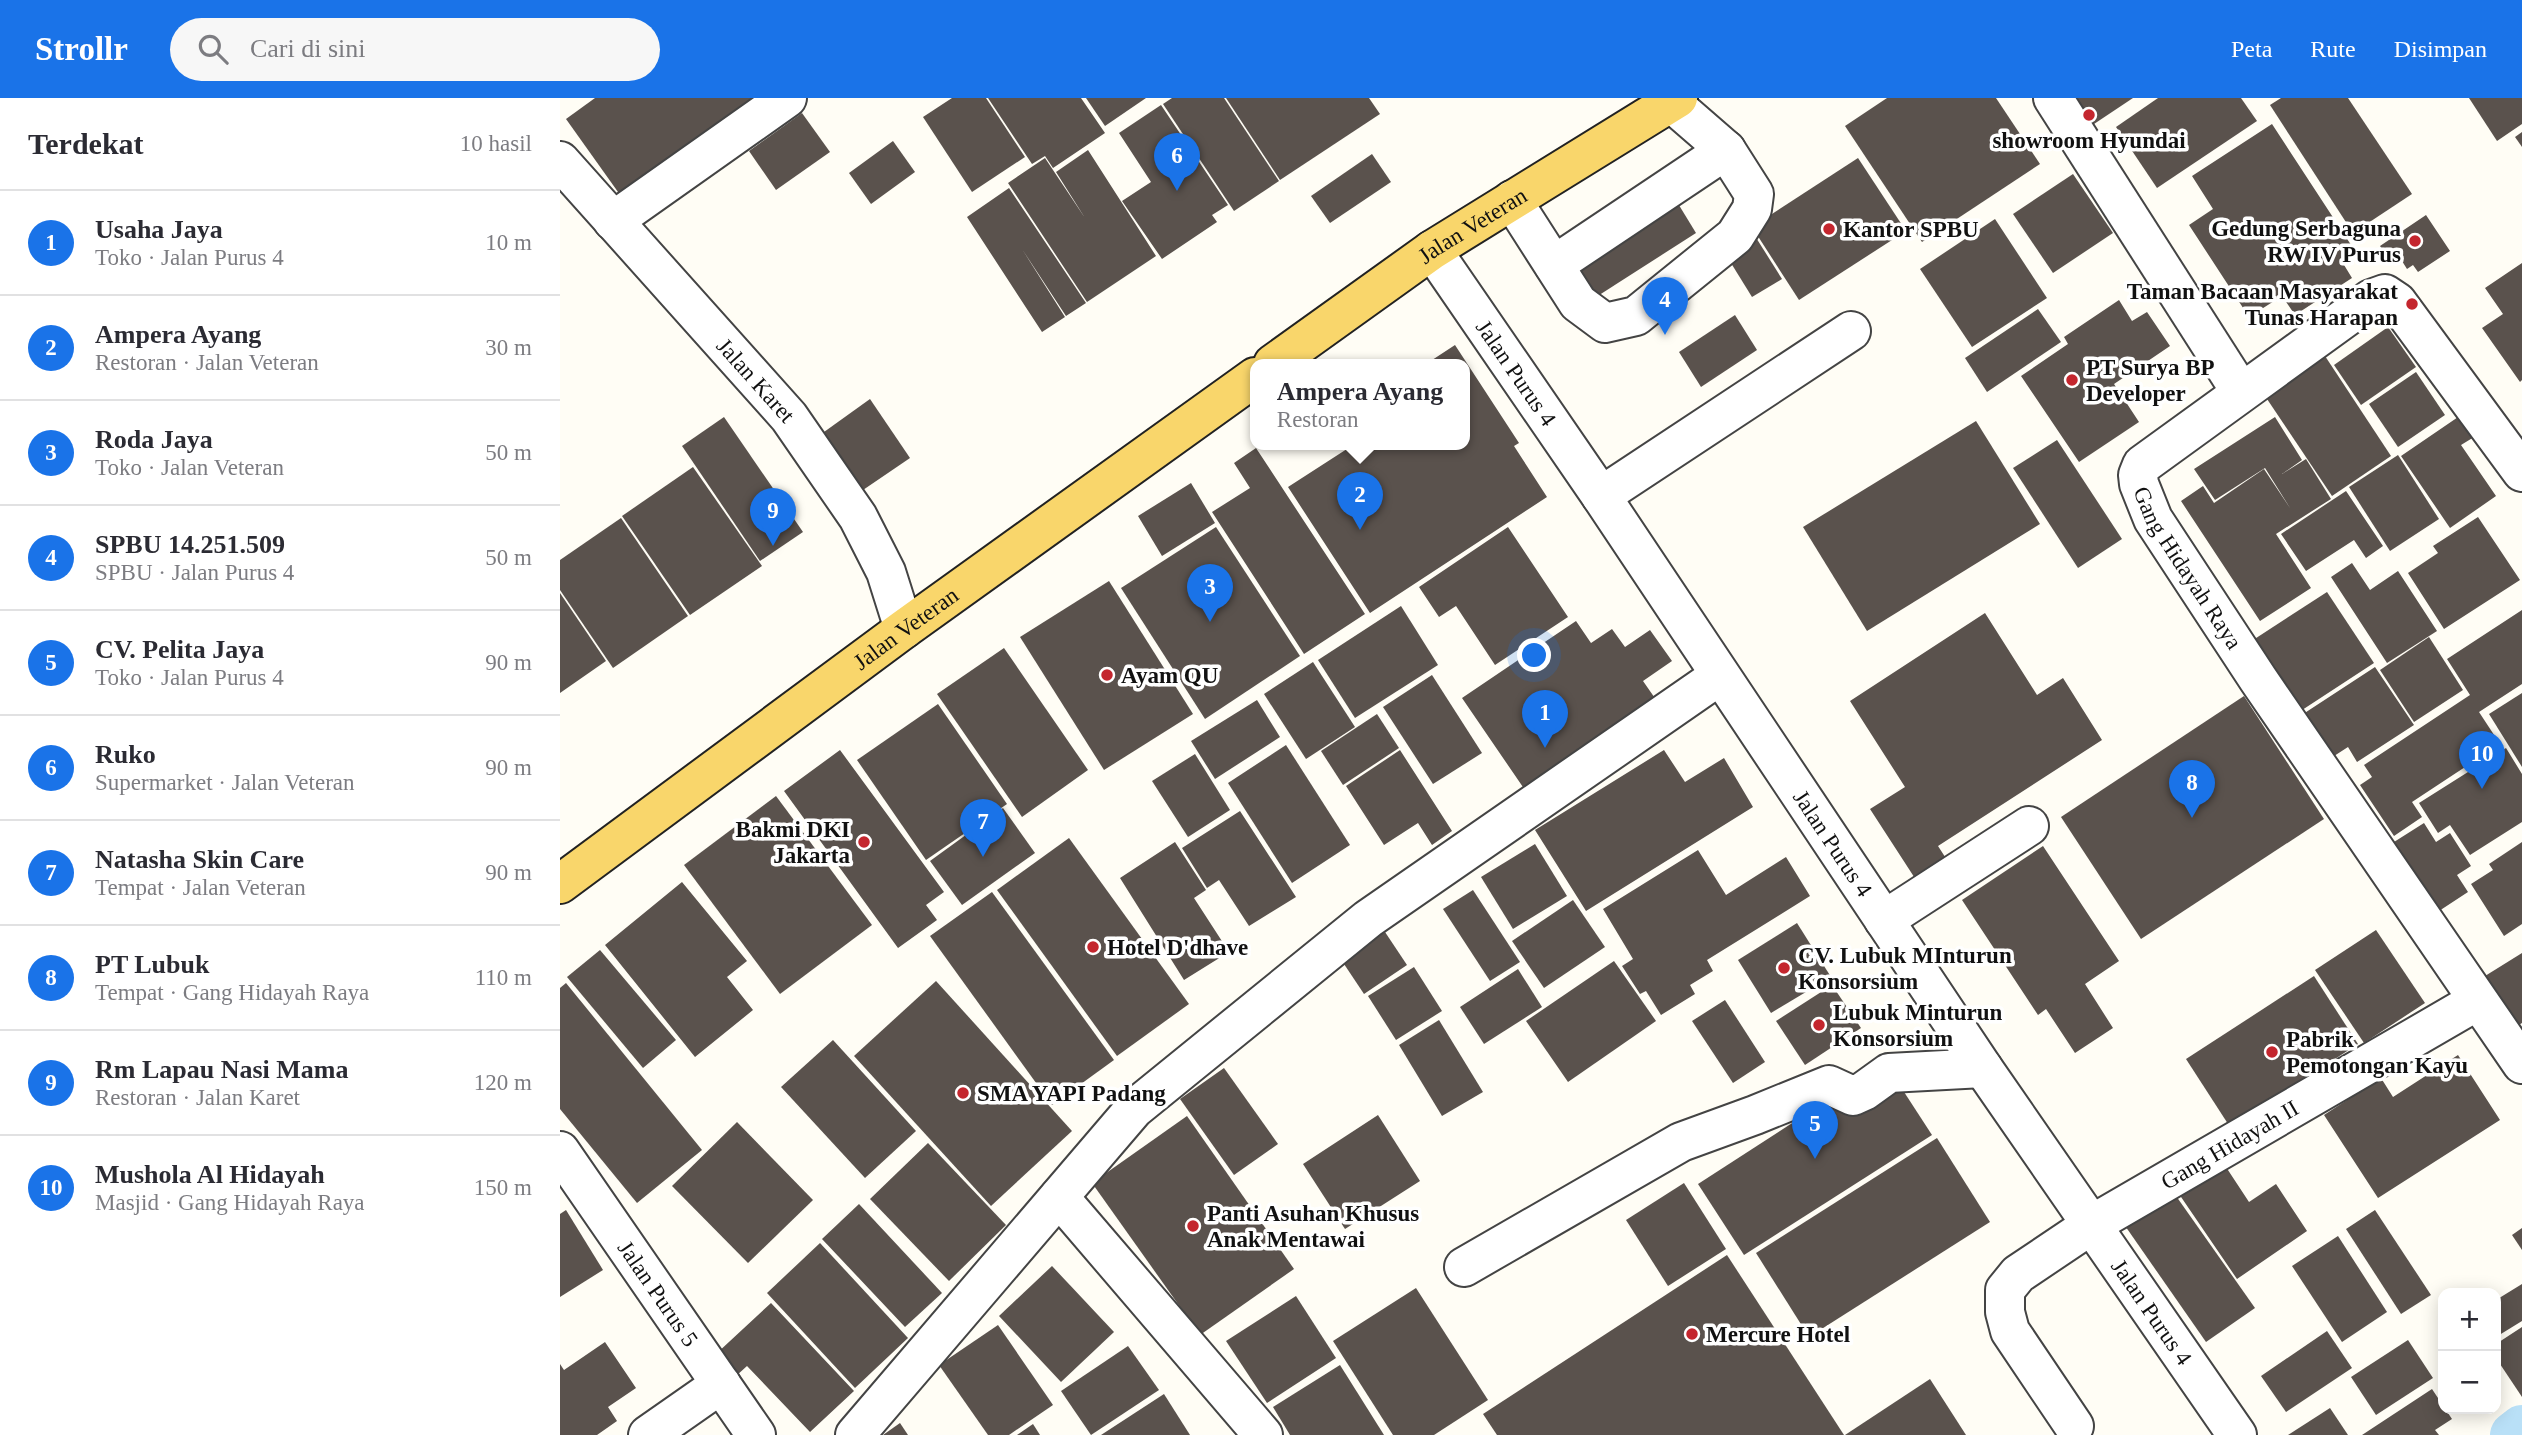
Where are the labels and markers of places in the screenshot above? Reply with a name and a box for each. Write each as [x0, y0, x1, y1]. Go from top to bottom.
marker: showroom Hyundai [2081, 107, 2097, 123]
place label: showroom Hyundai [1992, 128, 2186, 153]
pin: 6 [1154, 133, 1200, 191]
place label: Gedung Serbaguna RW IV Purus [2211, 216, 2401, 267]
place label: Kantor SPBU [1843, 217, 1979, 242]
marker: Kantor SPBU [1821, 221, 1837, 237]
marker: Gedung Serbaguna RW IV Purus [2407, 233, 2423, 249]
pin: 4 [1642, 277, 1688, 335]
place label: Taman Bacaan Masyarakat Tunas Harapan [2127, 279, 2398, 330]
marker: Taman Bacaan Masyarakat Tunas Harapan [2404, 296, 2420, 312]
place label: PT Surya BP Developer [2086, 355, 2215, 406]
marker: PT Surya BP Developer [2064, 372, 2080, 388]
pin: 2 [1337, 472, 1383, 530]
pin: 9 [750, 488, 796, 546]
pin: 3 [1187, 564, 1233, 622]
place label: Ayam QU [1121, 663, 1219, 688]
marker: Ayam QU [1099, 667, 1115, 683]
pin: 1 [1522, 690, 1568, 748]
pin: 10 [2459, 731, 2505, 789]
pin: 8 [2169, 760, 2215, 818]
pin: 7 [960, 799, 1006, 857]
place label: Bakmi DKI Jakarta [736, 817, 850, 868]
marker: Bakmi DKI Jakarta [856, 834, 872, 850]
place label: Hotel D'dhave [1107, 935, 1248, 960]
marker: Hotel D'dhave [1085, 939, 1101, 955]
place label: CV. Lubuk MInturun Konsorsium [1798, 943, 2012, 994]
marker: CV. Lubuk MInturun Konsorsium [1776, 960, 1792, 976]
place label: Lubuk Minturun Konsorsium [1833, 1000, 2003, 1051]
marker: Lubuk Minturun Konsorsium [1811, 1017, 1827, 1033]
place label: Pabrik Pemotongan Kayu [2286, 1027, 2468, 1078]
marker: Pabrik Pemotongan Kayu [2264, 1044, 2280, 1060]
place label: SMA YAPI Padang [977, 1081, 1166, 1106]
marker: SMA YAPI Padang [955, 1085, 971, 1101]
pin: 5 [1792, 1101, 1838, 1159]
place label: Panti Asuhan Khusus Anak Mentawai [1207, 1201, 1419, 1252]
marker: Panti Asuhan Khusus Anak Mentawai [1185, 1218, 1201, 1234]
place label: Mercure Hotel [1706, 1322, 1850, 1347]
marker: Mercure Hotel [1684, 1326, 1700, 1342]

